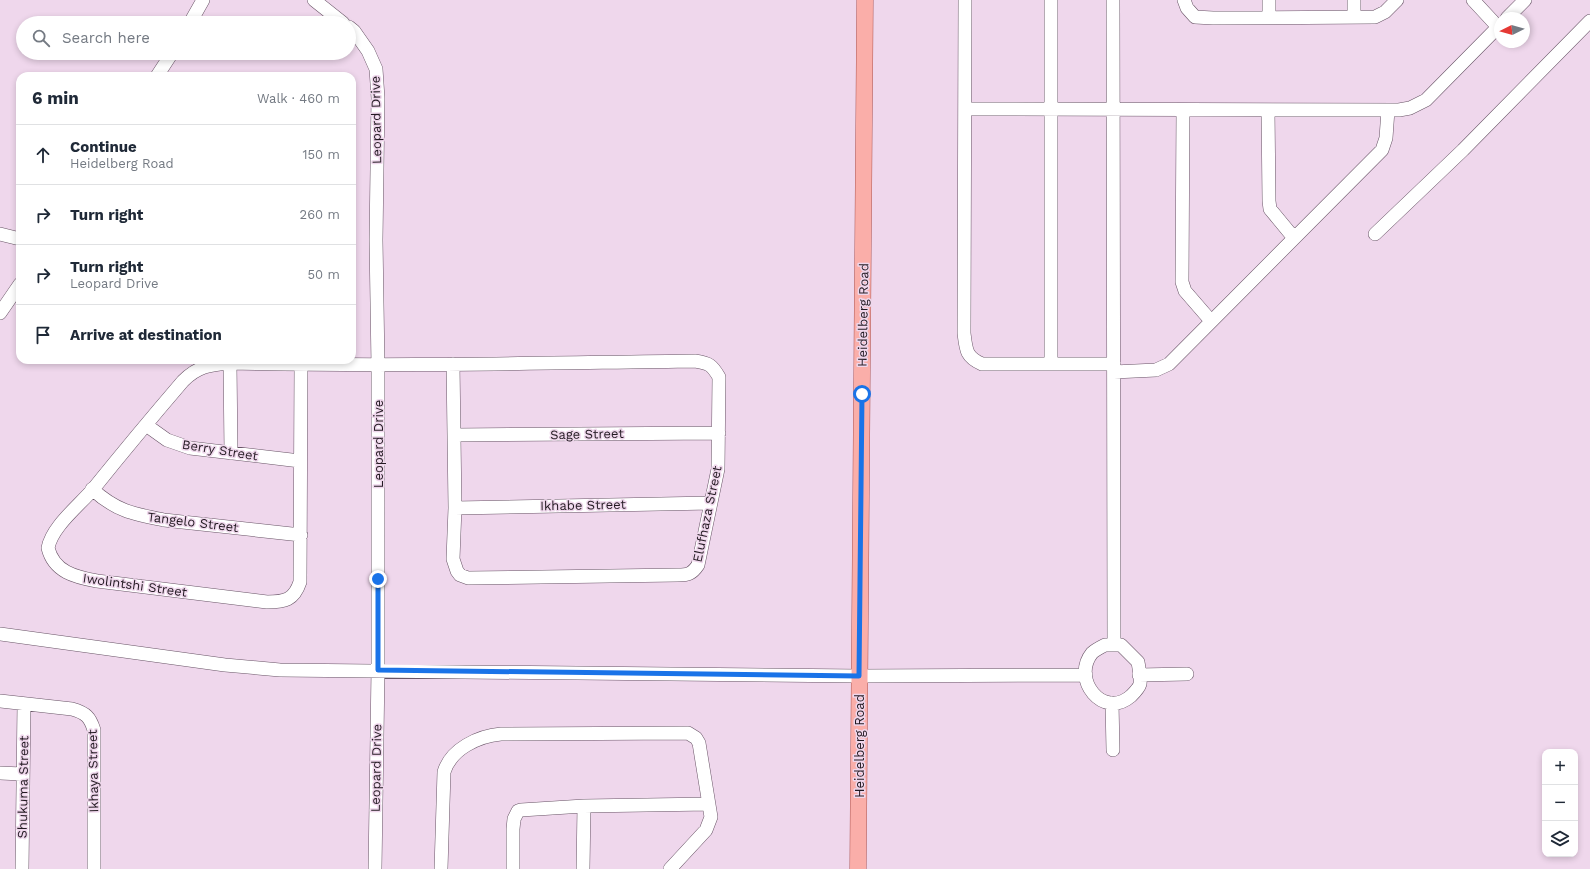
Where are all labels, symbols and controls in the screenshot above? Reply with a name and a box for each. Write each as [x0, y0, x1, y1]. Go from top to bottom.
north arrow [1494, 12, 1530, 48]
search box [16, 16, 356, 60]
icon: search [30, 27, 52, 49]
text: Search here [62, 29, 150, 47]
street label: Leopard Drive [368, 76, 384, 164]
text: 6 min [32, 88, 79, 108]
text: Walk · 460 m [257, 91, 340, 106]
text: Continue [70, 138, 137, 156]
icon: ahead [32, 144, 54, 166]
text: 150 m [302, 147, 340, 162]
text: Heidelberg Road [70, 156, 174, 171]
icon: right [32, 204, 54, 226]
text: Turn right [70, 206, 143, 224]
text: 260 m [300, 207, 340, 222]
text: Turn right [70, 258, 143, 276]
street label: Heidelberg Road [855, 263, 871, 367]
icon: right [32, 264, 54, 286]
text: 50 m [308, 267, 340, 282]
text: Leopard Drive [70, 276, 158, 291]
icon: arrive [32, 324, 54, 346]
text: Arrive at destination [70, 326, 222, 344]
route start [853, 385, 871, 403]
street label: Leopard Drive [371, 400, 386, 488]
street label: Sage Street [550, 426, 624, 442]
street label: Berry Street [181, 437, 260, 463]
street label: Elufhaza Street [689, 464, 725, 564]
street label: Ikhabe Street [540, 497, 627, 513]
street label: Tangelo Street [147, 509, 240, 535]
street label: Iwolintshi Street [82, 570, 189, 600]
route end [369, 570, 387, 588]
street label: Heidelberg Road [852, 694, 867, 798]
street label: Leopard Drive [368, 724, 384, 812]
street label: Ikhaya Street [85, 729, 101, 813]
street label: Shukuma Street [15, 735, 31, 839]
map controls [1542, 749, 1578, 857]
button: + [1542, 749, 1578, 785]
button: − [1542, 785, 1578, 821]
button: layers [1542, 821, 1578, 857]

